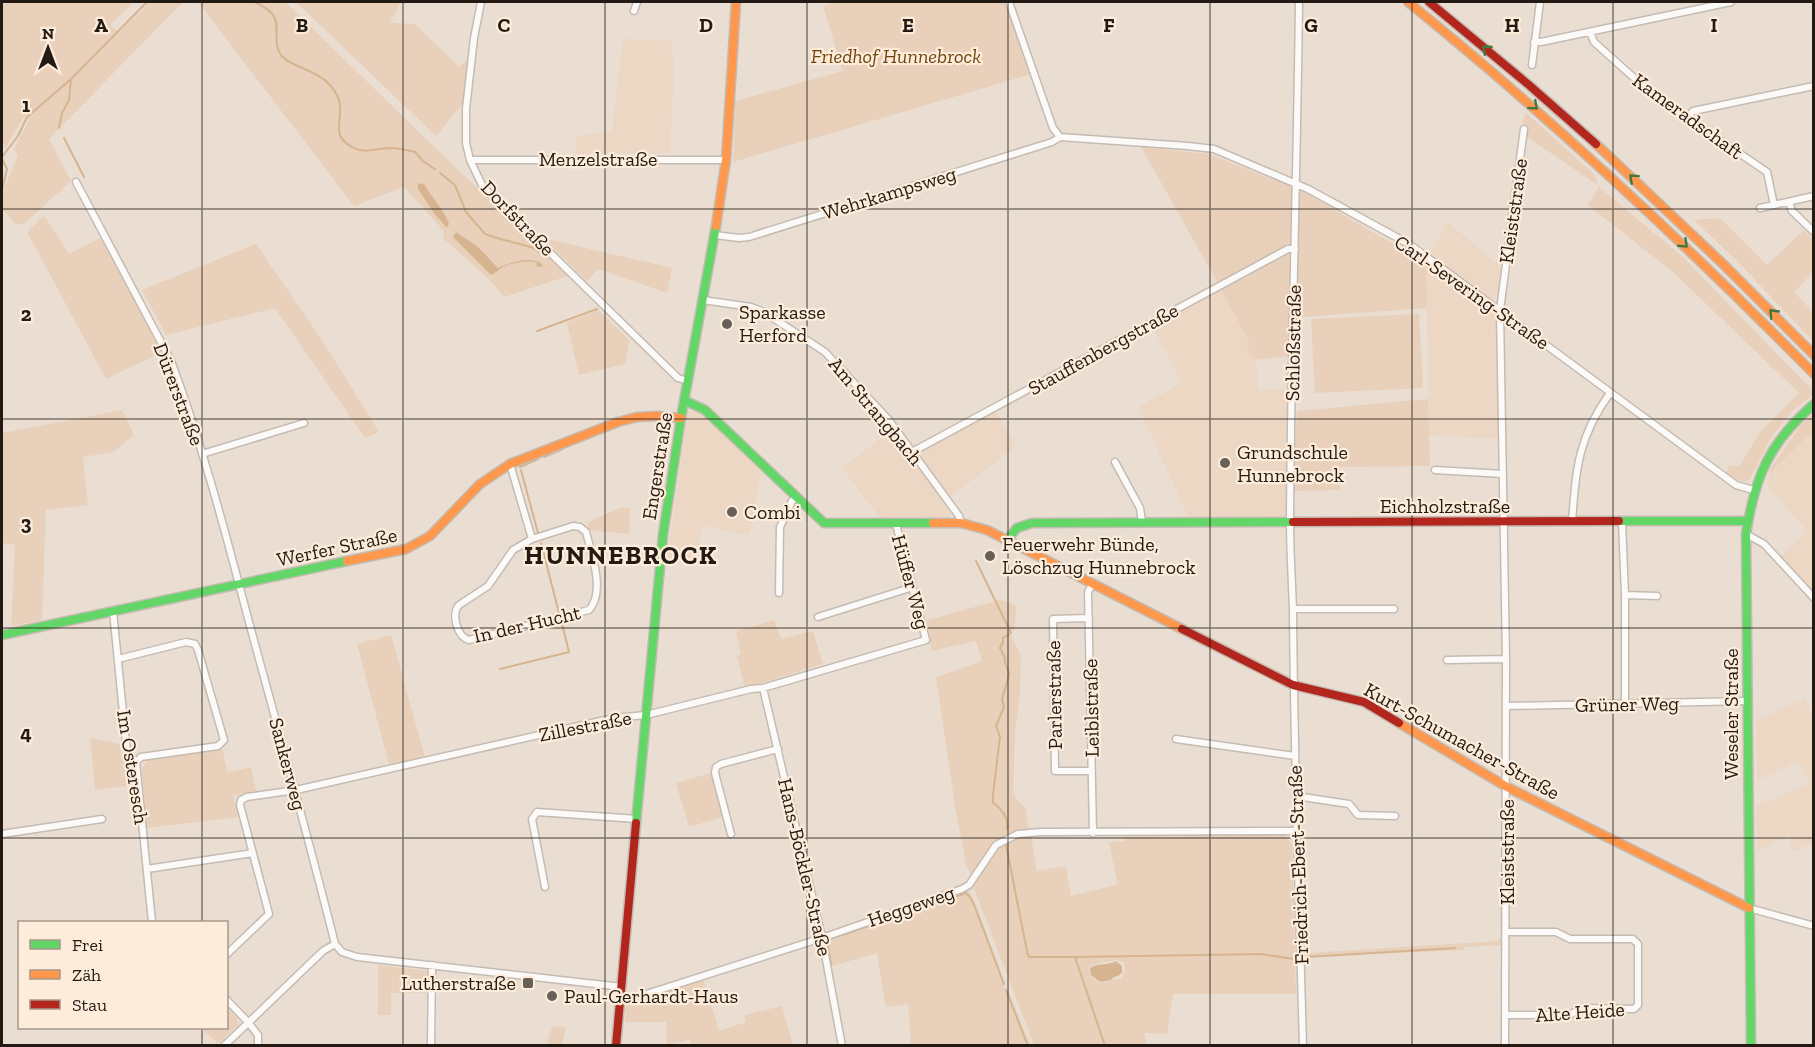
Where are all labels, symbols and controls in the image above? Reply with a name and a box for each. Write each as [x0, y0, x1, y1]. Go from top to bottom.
text: A [94, 13, 108, 37]
text: B [296, 13, 308, 37]
text: C [498, 13, 511, 37]
text: D [699, 13, 713, 37]
text: E [902, 13, 914, 37]
text: F [1103, 13, 1115, 37]
text: G [1304, 13, 1318, 37]
text: H [1504, 13, 1520, 37]
text: I [1710, 13, 1718, 37]
north arrow [18, 18, 78, 78]
text: N [42, 24, 54, 43]
park label: Friedhof Hunnebrock [811, 44, 981, 68]
one-way arrow [1483, 45, 1493, 56]
street label: Kameradschaft [1628, 68, 1748, 165]
text: 1 [22, 93, 30, 117]
one-way arrow [1527, 99, 1538, 110]
street label: Menzelstraße [539, 147, 657, 171]
street label: Kleiststraße [1494, 157, 1532, 265]
street label: Wehrkampsweg [819, 161, 959, 225]
one-way arrow [1629, 174, 1639, 185]
street label: Dorfstraße [476, 175, 560, 261]
street label: Carl-Severing-Straße [1390, 230, 1554, 354]
one-way arrow [1676, 237, 1687, 248]
street label: Schloßstraße [1280, 285, 1306, 401]
street label: Stauffenbergstraße [1024, 298, 1182, 400]
place label: Sparkasse Herford [739, 300, 826, 347]
text: 2 [21, 302, 32, 326]
one-way arrow [1769, 310, 1780, 321]
marker: Sparkasse Herford [720, 317, 734, 331]
street label: Dürerstraße [148, 339, 210, 449]
street label: Am Strangbach [824, 352, 929, 471]
street label: Engerstraße [637, 410, 677, 522]
place label: Grundschule Hunnebrock [1237, 440, 1348, 487]
marker: Grundschule Hunnebrock [1218, 456, 1232, 470]
street label: Eichholzstraße [1380, 494, 1510, 518]
place label: Combi [744, 500, 801, 524]
marker: Combi [725, 505, 739, 519]
text: 3 [21, 511, 32, 535]
street label: Werfer Straße [275, 523, 399, 571]
street label: Hüffer Weg [887, 532, 935, 632]
place label: Feuerwehr Bünde, Löschzug Hunnebrock [1002, 532, 1196, 579]
district label: HUNNEBROCK [524, 539, 718, 571]
marker: Feuerwehr Bünde, Löschzug Hunnebrock [983, 549, 997, 563]
street label: In der Hucht [471, 600, 583, 648]
street label: Parlerstraße [1041, 640, 1067, 750]
street label: Weseler Straße [1719, 648, 1743, 780]
street label: Leiblstraße [1078, 659, 1104, 757]
street label: Kurt-Schumacher-Straße [1360, 677, 1564, 805]
street label: Grüner Weg [1575, 691, 1679, 717]
street label: Zillestraße [537, 705, 633, 747]
street label: Im Osteresch [112, 708, 154, 827]
street label: Sankerweg [264, 715, 312, 813]
text: 4 [20, 721, 32, 745]
street label: Friedrich-Ebert-Straße [1283, 765, 1313, 965]
street label: Hans-Böckler-Straße [773, 776, 837, 958]
street label: Kleiststraße [1495, 799, 1519, 905]
street label: Heggeweg [864, 880, 958, 932]
legend [18, 921, 228, 1029]
text: Frei [72, 934, 103, 956]
text: Zäh [72, 964, 101, 986]
place label: Lutherstraße [401, 971, 516, 995]
marker: Lutherstraße [521, 976, 535, 990]
place label: Paul-Gerhardt-Haus [564, 984, 738, 1008]
marker: Paul-Gerhardt-Haus [545, 989, 559, 1003]
text: Stau [72, 994, 107, 1016]
street label: Alte Heide [1534, 997, 1626, 1027]

